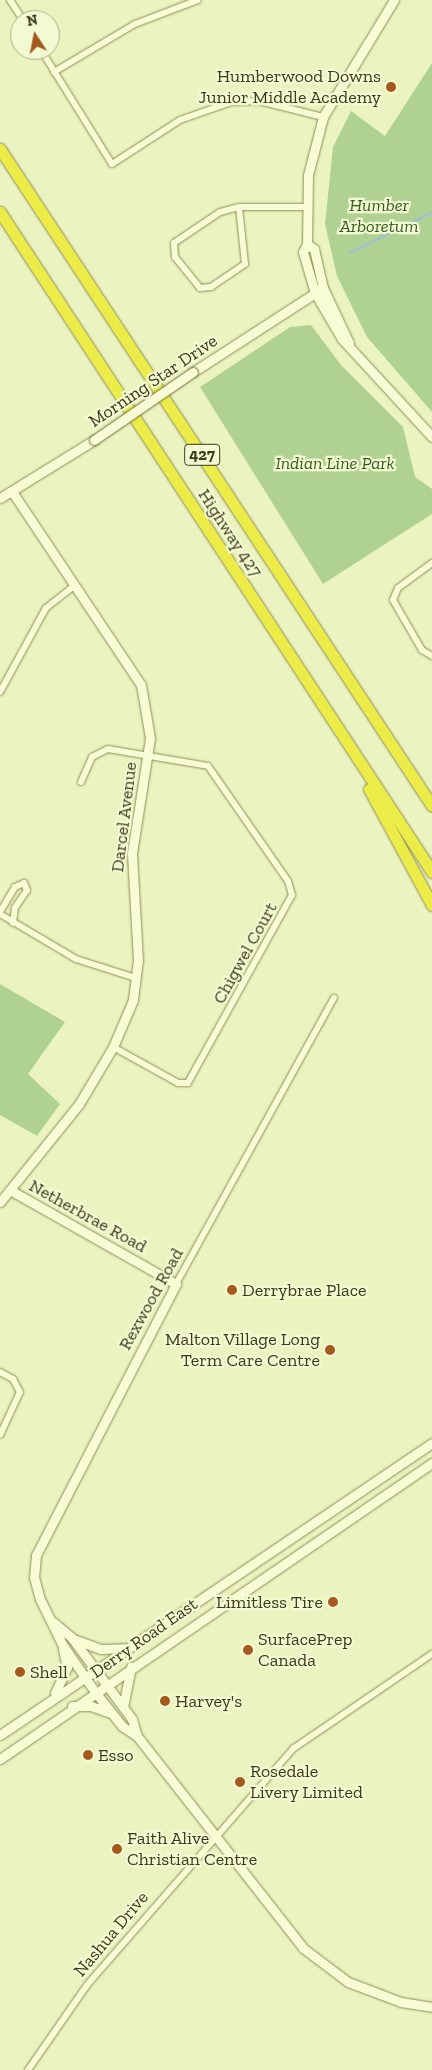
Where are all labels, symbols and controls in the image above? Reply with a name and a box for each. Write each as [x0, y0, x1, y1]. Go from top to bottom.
north arrow [10, 10, 60, 60]
text: N [25, 11, 39, 30]
place label: Humberwood Downs Junior Middle Academy [198, 66, 381, 108]
marker: Humberwood Downs Junior Middle Academy [385, 81, 397, 93]
park label: Humber Arboretum [340, 195, 418, 238]
street label: Morning Star Drive [84, 330, 222, 432]
road number: 427 [183, 442, 221, 468]
park label: Indian Line Park [275, 452, 395, 474]
street label: Highway 427 [193, 485, 267, 581]
street label: Darcel Avenue [106, 760, 142, 874]
street label: Chigwel Court [208, 898, 282, 1008]
street label: Netherbrae Road [25, 1175, 151, 1257]
street label: Rexwood Road [114, 1244, 188, 1354]
place label: Derrybrae Place [242, 1279, 366, 1301]
marker: Derrybrae Place [226, 1284, 238, 1296]
place label: Malton Village Long Term Care Centre [164, 1329, 320, 1372]
marker: Malton Village Long Term Care Centre [324, 1344, 336, 1356]
place label: Limitless Tire [216, 1591, 323, 1613]
street label: Derry Road East [86, 1593, 202, 1683]
marker: Limitless Tire [327, 1596, 339, 1608]
place label: SurfacePrep Canada [258, 1629, 352, 1672]
marker: SurfacePrep Canada [242, 1644, 254, 1656]
place label: Shell [30, 1661, 68, 1683]
marker: Shell [14, 1666, 26, 1678]
place label: Harvey's [175, 1690, 242, 1712]
marker: Harvey's [159, 1695, 171, 1707]
place label: Esso [98, 1744, 134, 1766]
marker: Esso [82, 1749, 94, 1761]
place label: Rosedale Livery Limited [250, 1761, 363, 1804]
marker: Rosedale Livery Limited [234, 1776, 246, 1788]
place label: Faith Alive Christian Centre [127, 1828, 257, 1870]
marker: Faith Alive Christian Centre [111, 1843, 123, 1855]
street label: Nashua Drive [69, 1887, 153, 1981]

